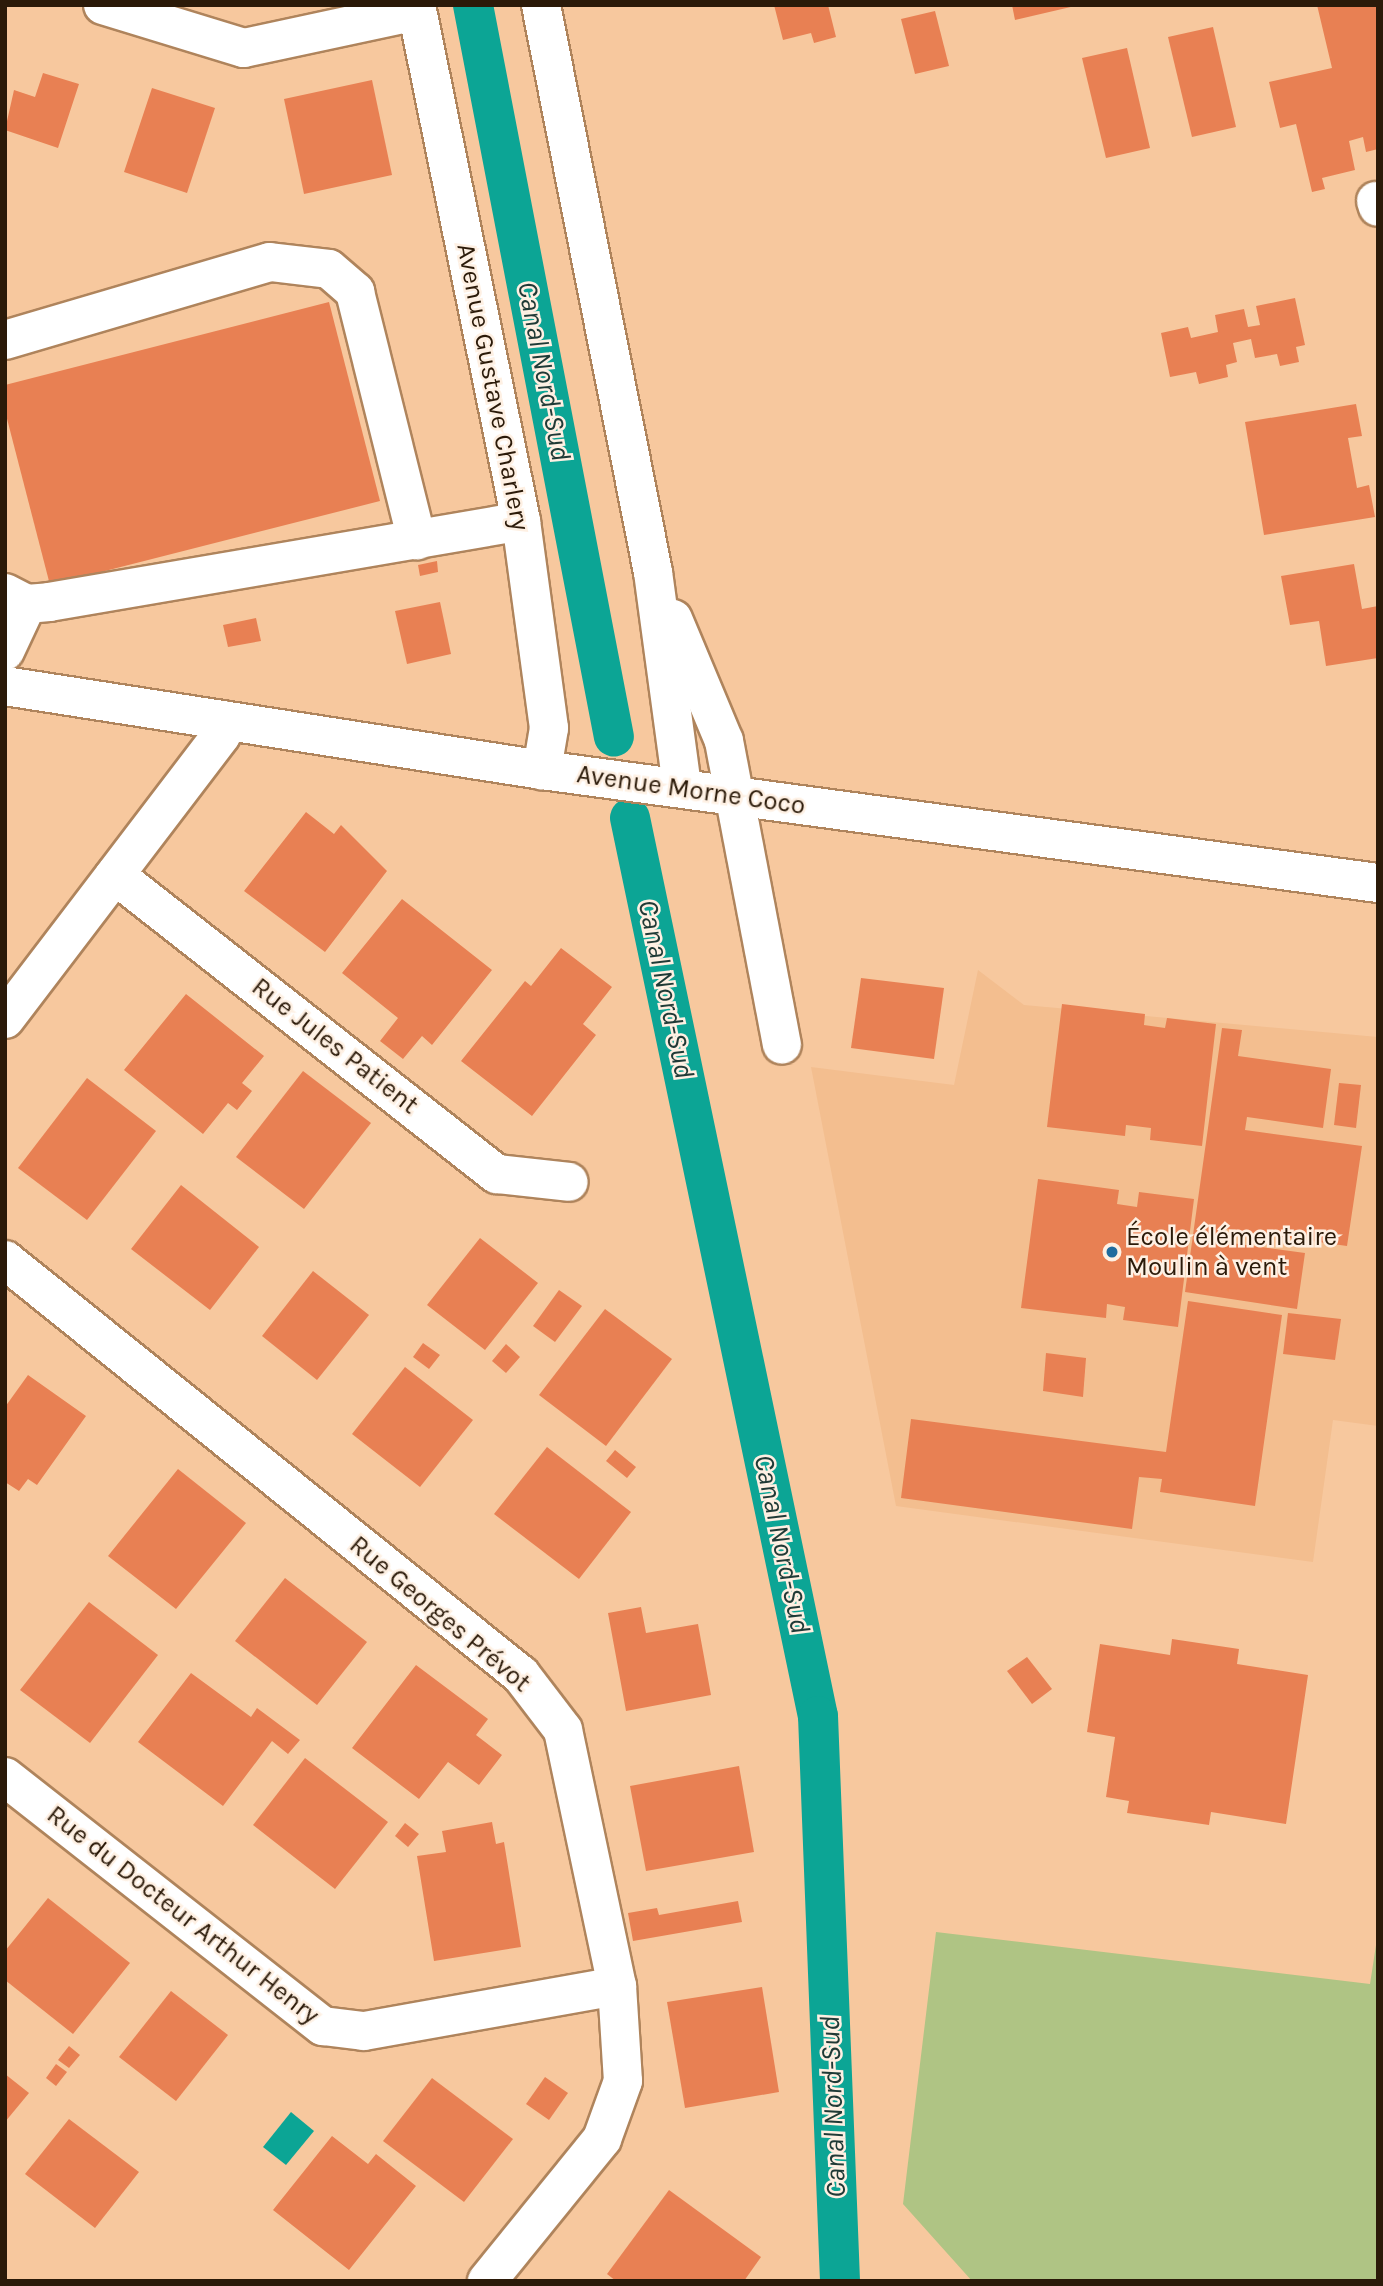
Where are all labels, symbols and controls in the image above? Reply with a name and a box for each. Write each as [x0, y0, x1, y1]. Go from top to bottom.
street label: Avenue Gustave Charlery [450, 241, 536, 533]
water label: Canal Nord-Sud [510, 279, 578, 463]
street label: Avenue Morne Coco [575, 759, 807, 821]
water label: Canal Nord-Sud [631, 897, 701, 1081]
street label: Rue Jules Patient [245, 971, 425, 1121]
place label: École élémentaire Moulin à vent [1126, 1221, 1337, 1282]
marker: École élémentaire Moulin à vent [1104, 1244, 1120, 1260]
water label: Canal Nord-Sud [747, 1452, 817, 1636]
street label: Rue Georges Prévot [343, 1529, 537, 1699]
street label: Rue du Docteur Arthur Henry [41, 1799, 325, 2031]
water label: Canal Nord-Sud [813, 2016, 853, 2198]

